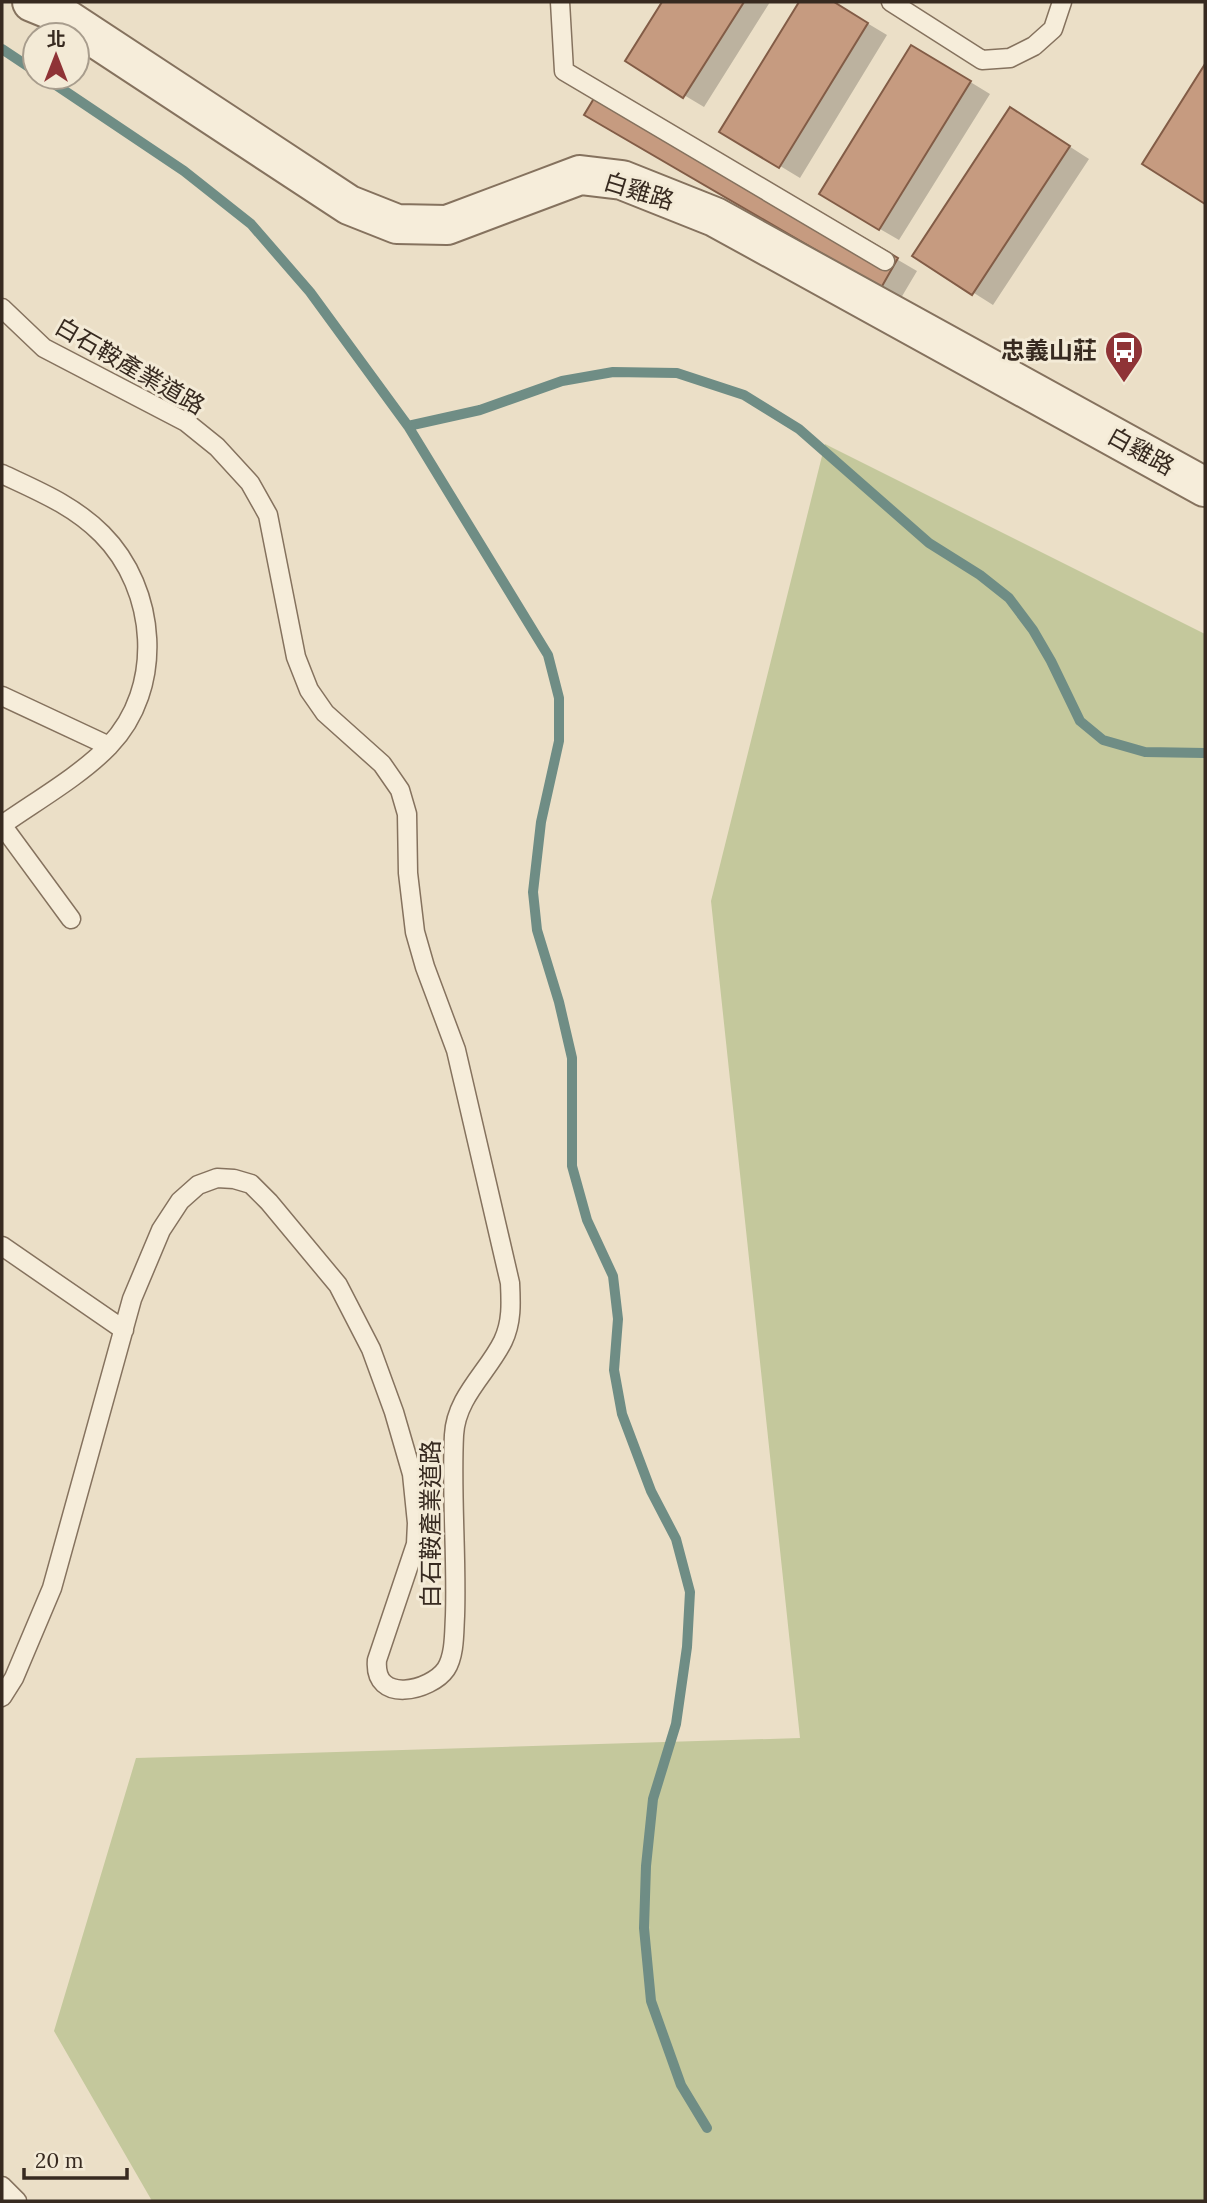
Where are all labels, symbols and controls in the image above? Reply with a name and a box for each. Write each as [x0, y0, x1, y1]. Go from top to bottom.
north arrow [21, 21, 91, 91]
text: 北 [46, 27, 66, 51]
street label: 白雞路 [600, 166, 678, 216]
street label: 白石鞍產業道路 [50, 311, 210, 421]
bus stop icon: 忠義山莊 [1103, 329, 1145, 384]
place label: 忠義山莊 [1001, 335, 1097, 366]
street label: 白雞路 [1102, 420, 1180, 482]
street label: 白石鞍產業道路 [415, 1440, 446, 1608]
scale bar [24, 2136, 128, 2180]
text: 20 m [35, 2147, 84, 2174]

